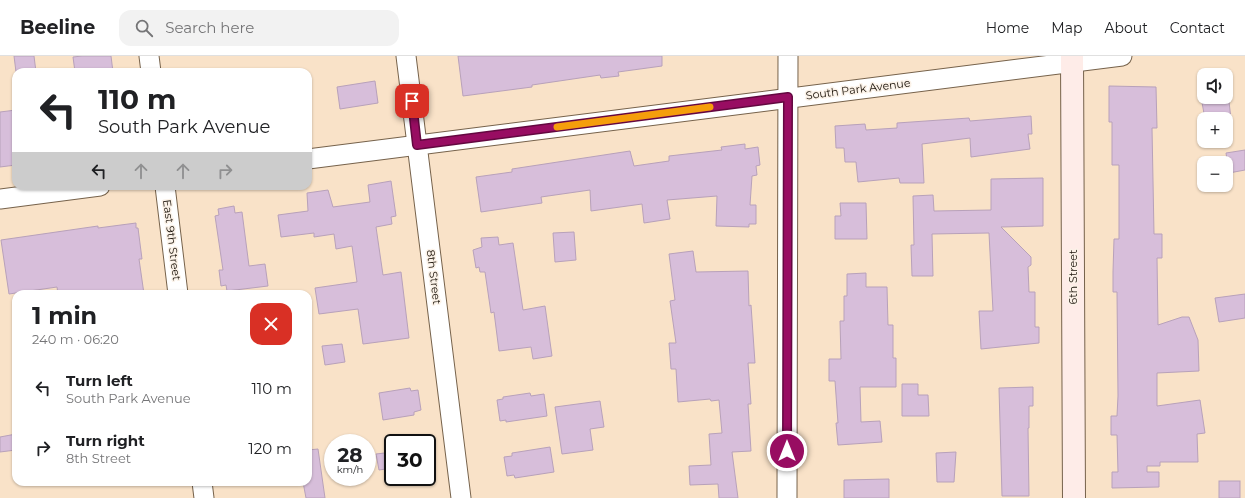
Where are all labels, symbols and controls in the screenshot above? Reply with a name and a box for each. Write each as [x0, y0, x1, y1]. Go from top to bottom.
search box [119, 10, 399, 46]
text: Beeline [20, 16, 95, 39]
icon: search [133, 17, 155, 39]
text: Search here [165, 18, 254, 37]
text: Home [986, 19, 1029, 37]
text: Map [1051, 19, 1082, 37]
text: About [1104, 19, 1148, 37]
text: Contact [1170, 19, 1225, 37]
map controls [1197, 68, 1233, 192]
button: sound [1197, 68, 1233, 104]
street label: South Park Avenue [805, 76, 911, 102]
text: 110 m [98, 82, 176, 116]
icon: left [32, 84, 84, 136]
pin [395, 84, 429, 118]
icon: arrive [401, 90, 423, 112]
button: + [1197, 112, 1233, 148]
text: South Park Avenue [98, 116, 270, 138]
button: − [1197, 156, 1233, 192]
icon: left [88, 160, 110, 182]
icon: ahead [130, 160, 152, 182]
icon: ahead [172, 160, 194, 182]
icon: right [214, 160, 236, 182]
street label: East 9th Street [160, 199, 184, 282]
street label: 8th Street [424, 249, 444, 306]
street label: 6th Street [1066, 249, 1080, 304]
text: 1 min [32, 301, 97, 330]
button: close [250, 303, 292, 345]
text: 240 m · 06:20 [32, 331, 119, 347]
text: Turn left [66, 371, 133, 390]
icon: left [32, 377, 54, 399]
text: 110 m [251, 379, 292, 398]
text: South Park Avenue [66, 390, 191, 406]
position arrow [766, 430, 808, 472]
text: Turn right [66, 431, 145, 450]
speed limit sign: 30 [384, 434, 436, 486]
icon: right [32, 437, 54, 459]
text: 120 m [248, 439, 292, 458]
text: 28 [338, 443, 363, 467]
text: 8th Street [66, 450, 131, 466]
text: km/h [337, 463, 363, 476]

